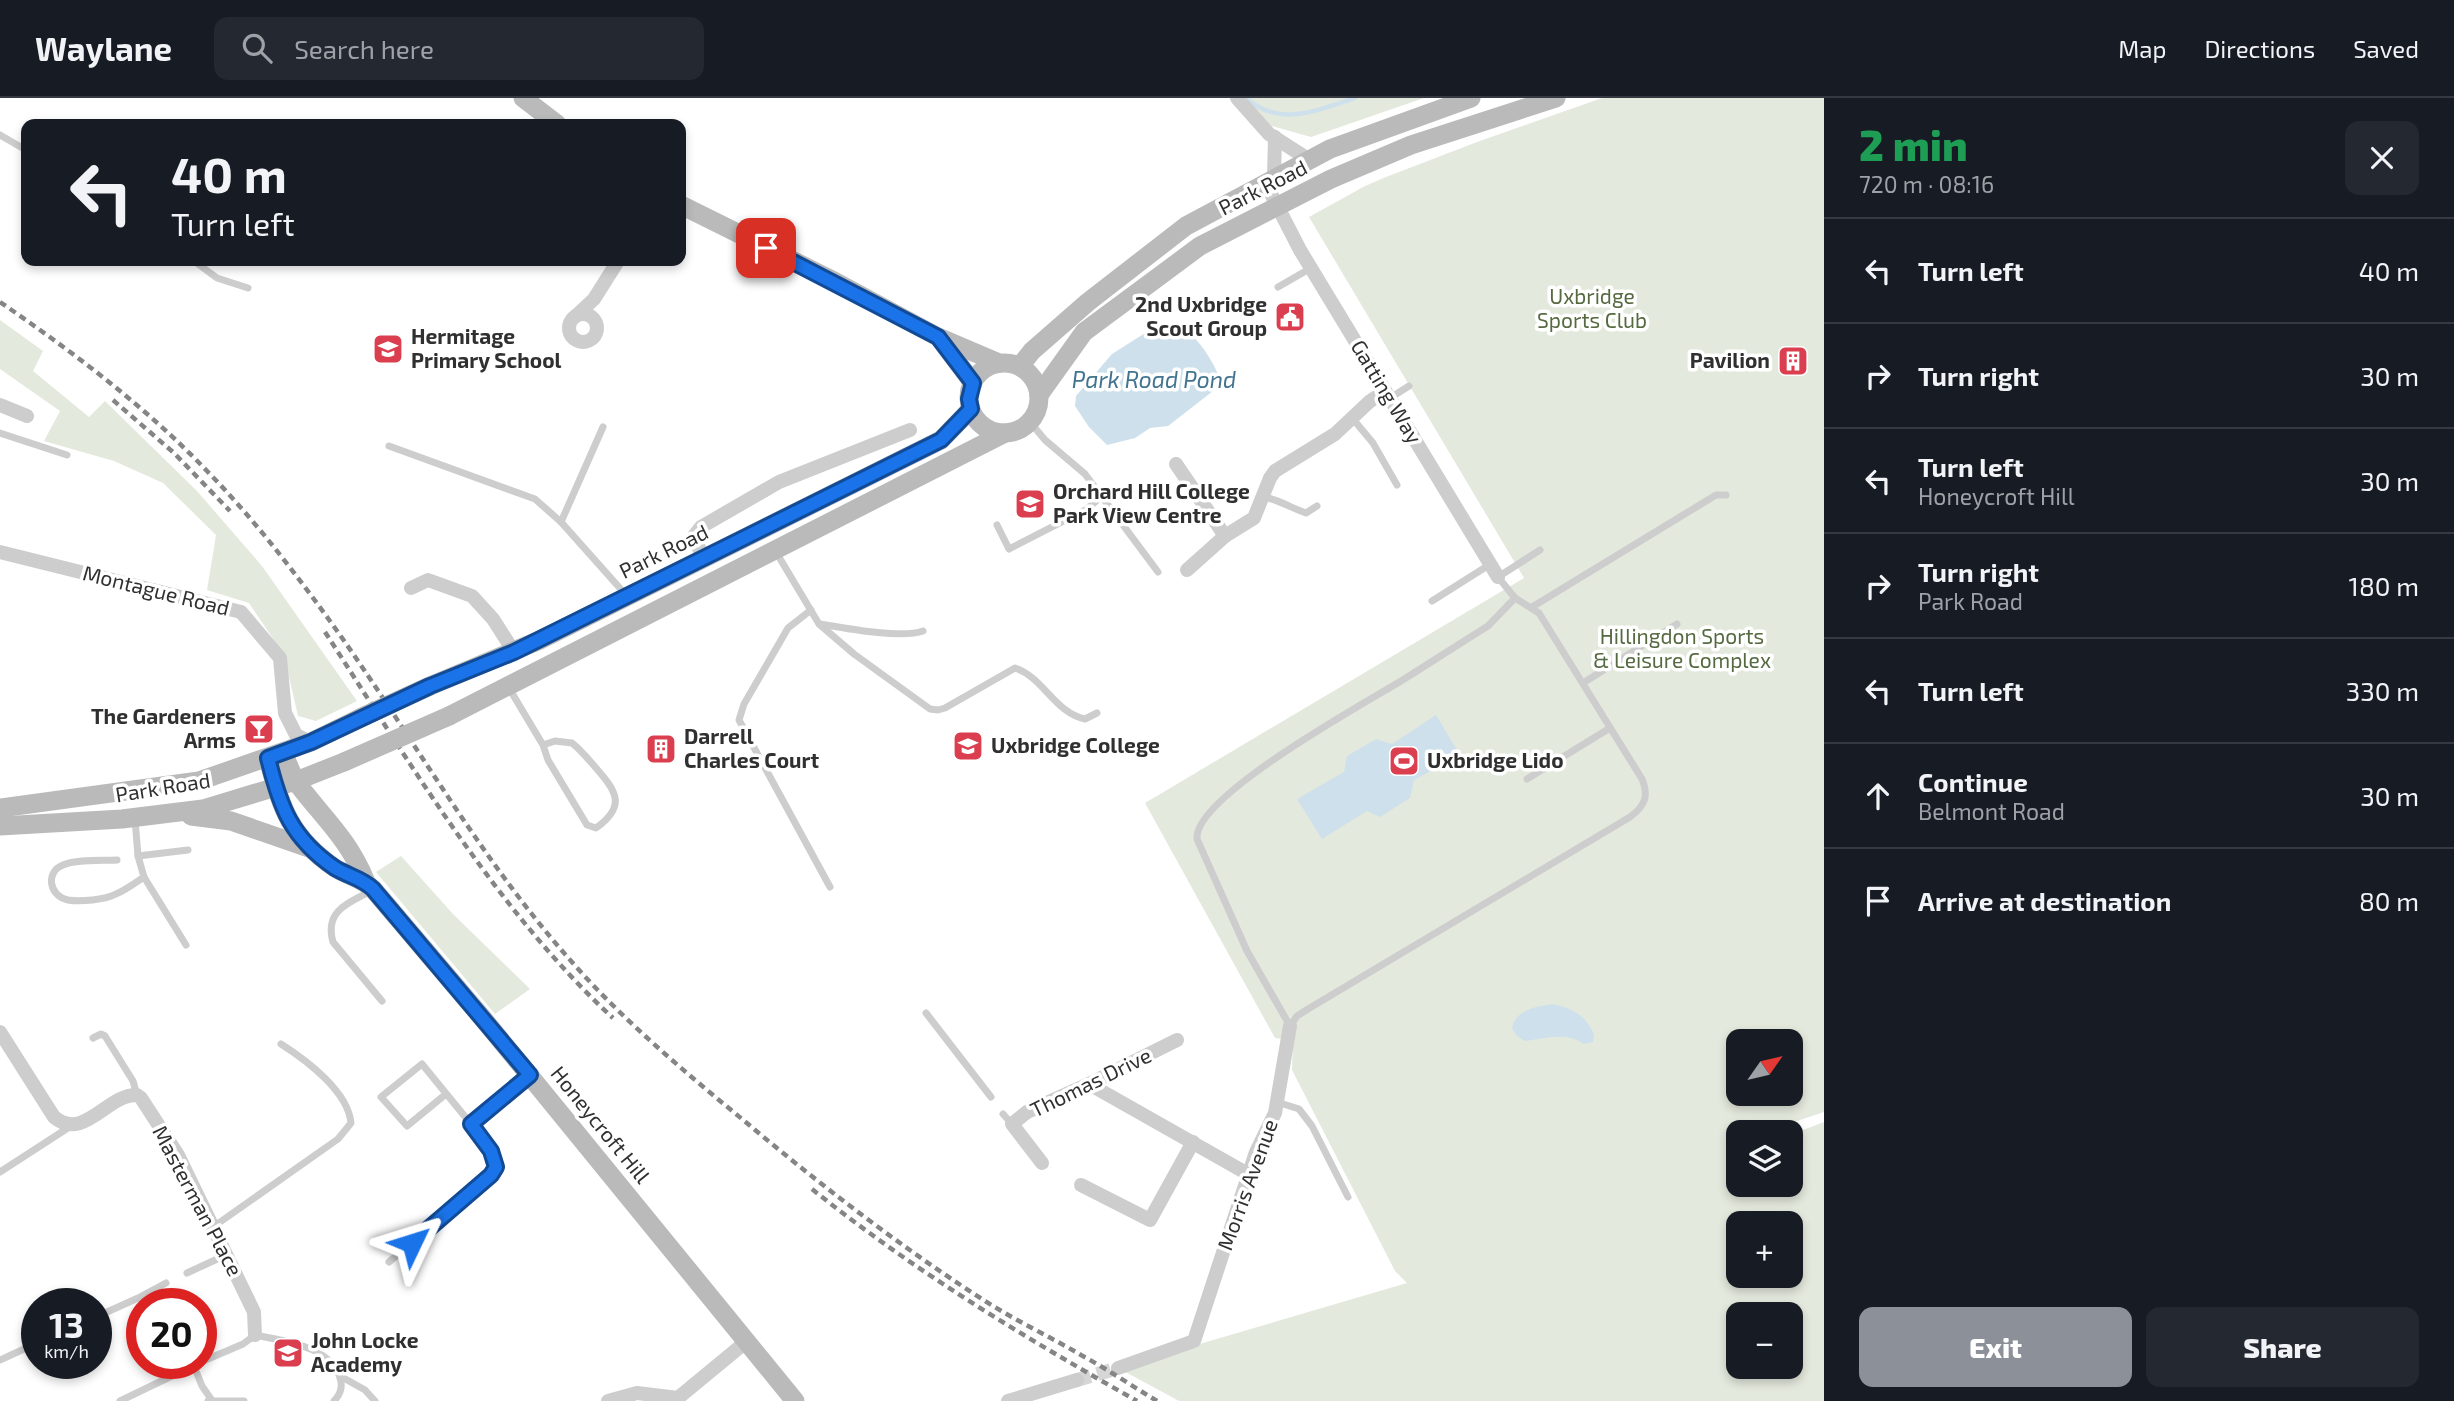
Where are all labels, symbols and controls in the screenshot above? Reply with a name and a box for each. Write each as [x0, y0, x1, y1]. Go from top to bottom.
search box [214, 17, 704, 80]
text: Waylane [35, 28, 172, 68]
icon: search [238, 29, 276, 67]
text: Search here [294, 33, 434, 64]
text: Map [2118, 34, 2166, 63]
text: Directions [2204, 34, 2315, 63]
text: Saved [2353, 34, 2419, 63]
text: 2 min [1859, 119, 1968, 169]
button: close [2345, 121, 2419, 195]
text: 40 m [171, 144, 287, 203]
icon: left [56, 147, 147, 238]
street label: Park Road [1214, 154, 1311, 220]
text: 720 m · 08:16 [1859, 170, 1994, 198]
text: Turn left [171, 204, 295, 242]
pin [736, 218, 796, 278]
icon: arrive [747, 229, 785, 267]
icon: left [1859, 252, 1897, 290]
text: Turn left [1918, 255, 2024, 286]
text: 40 m [2359, 255, 2419, 286]
park label: Uxbridge Sports Club [1537, 283, 1647, 332]
place label: 2nd Uxbridge Scout Group [1135, 291, 1267, 340]
public building icon: 2nd Uxbridge Scout Group [1273, 300, 1307, 334]
place label: Hermitage Primary School [411, 323, 562, 373]
school or university icon: Hermitage Primary School [371, 332, 405, 366]
street label: Gatting Way [1347, 335, 1428, 448]
building icon: Pavilion [1776, 344, 1810, 378]
place label: Pavilion [1690, 347, 1770, 372]
icon: right [1859, 357, 1897, 395]
text: Turn right [1918, 360, 2039, 391]
text: 30 m [2360, 360, 2419, 391]
water label: Park Road Pond [1072, 365, 1236, 393]
text: Turn left [1918, 451, 2024, 482]
icon: left [1859, 462, 1897, 500]
text: 30 m [2360, 465, 2419, 496]
place label: Orchard Hill College Park View Centre [1053, 478, 1250, 527]
text: Honeycroft Hill [1918, 482, 2075, 510]
school or university icon: Orchard Hill College Park View Centre [1013, 487, 1047, 521]
street label: Park Road [615, 518, 712, 583]
text: Turn right [1918, 556, 2039, 587]
street label: Montague Road [81, 559, 232, 620]
icon: right [1859, 567, 1897, 605]
text: 180 m [2349, 570, 2419, 601]
text: Park Road [1918, 587, 2023, 615]
park label: Hillingdon Sports & Leisure Complex [1593, 623, 1771, 672]
icon: left [1859, 672, 1897, 710]
text: Turn left [1918, 675, 2024, 706]
text: 330 m [2346, 675, 2419, 706]
place label: The Gardeners Arms [91, 703, 236, 752]
bar icon: The Gardeners Arms [242, 712, 276, 746]
place label: Darrell Charles Court [684, 723, 819, 772]
school or university icon: Uxbridge College [951, 729, 985, 763]
building icon: Darrell Charles Court [644, 732, 678, 766]
place label: Uxbridge College [991, 732, 1160, 757]
sports icon: Uxbridge Lido [1387, 744, 1421, 778]
place label: Uxbridge Lido [1427, 747, 1564, 772]
text: Continue [1918, 766, 2028, 797]
street label: Park Road [114, 767, 212, 806]
icon: ahead [1859, 777, 1897, 815]
text: 30 m [2360, 780, 2419, 811]
text: Belmont Road [1918, 797, 2065, 825]
icon: arrive [1859, 882, 1897, 920]
text: Arrive at destination [1918, 885, 2171, 916]
text: 80 m [2359, 885, 2419, 916]
north arrow [1726, 1029, 1802, 1106]
map controls [1726, 1029, 1803, 1379]
street label: Thomas Drive [1026, 1042, 1155, 1122]
street label: Honeycroft Hill [546, 1061, 656, 1188]
street label: Morris Avenue [1211, 1116, 1282, 1253]
button: layers [1726, 1120, 1803, 1197]
street label: Masterman Place [148, 1121, 248, 1280]
position arrow [375, 1206, 449, 1280]
button: + [1726, 1211, 1803, 1288]
speed limit sign: 20 [126, 1288, 217, 1379]
button: − [1726, 1302, 1803, 1379]
text: 13 [49, 1303, 84, 1345]
button: Exit [1859, 1307, 2132, 1387]
button: Share [2146, 1307, 2419, 1387]
place label: John Locke Academy [311, 1327, 419, 1377]
school or university icon: John Locke Academy [271, 1336, 305, 1370]
text: km/h [44, 1340, 89, 1362]

